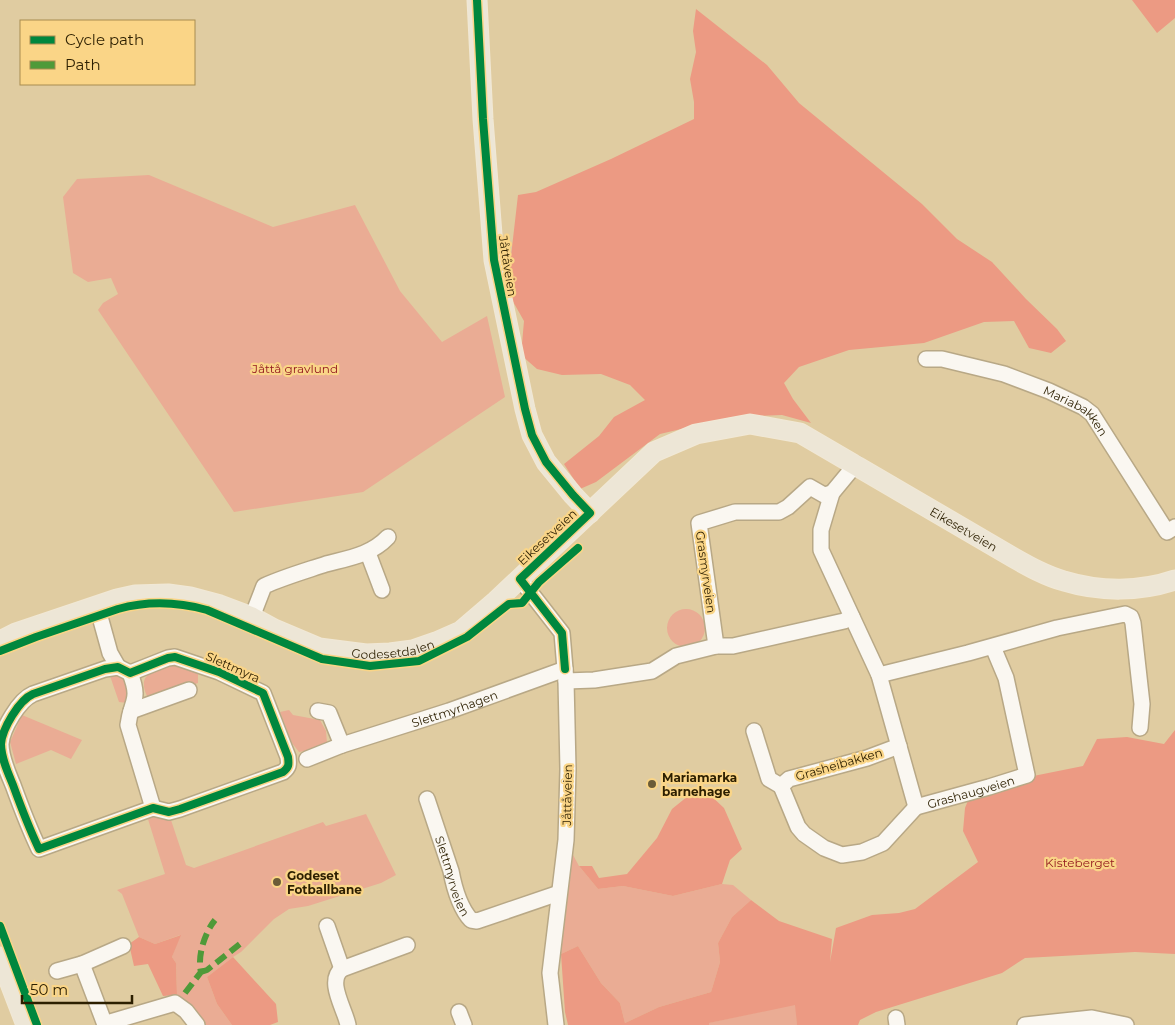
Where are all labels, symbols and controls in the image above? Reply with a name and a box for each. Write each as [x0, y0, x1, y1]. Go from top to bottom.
legend [20, 20, 195, 85]
text: Cycle path [65, 30, 144, 49]
text: Path [65, 55, 101, 74]
street label: Jåttåveien [496, 233, 520, 298]
park label: Jåttå gravlund [251, 361, 338, 376]
street label: Mariabakken [1041, 382, 1111, 439]
street label: Eikesetveien [928, 503, 1000, 554]
street label: Eikesetveien [514, 506, 580, 568]
street label: Grasmyrveien [693, 530, 719, 614]
street label: Godesetdalen [351, 636, 436, 662]
street label: Slettmyra [204, 648, 262, 686]
street label: Slettmyrhagen [410, 687, 500, 730]
street label: Grasheibakken [794, 744, 884, 784]
street label: Jåttåveien [559, 764, 575, 827]
place label: Mariamarka barnehage [662, 770, 737, 799]
street label: Grashaugveien [925, 772, 1016, 811]
marker: Mariamarka barnehage [646, 778, 658, 790]
street label: Slettmyrveien [432, 834, 473, 919]
park label: Kisteberget [1045, 855, 1115, 870]
place label: Godeset Fotballbane [287, 868, 362, 897]
marker: Godeset Fotballbane [271, 876, 283, 888]
scale bar [22, 972, 132, 1004]
text: 50 m [30, 980, 68, 999]

